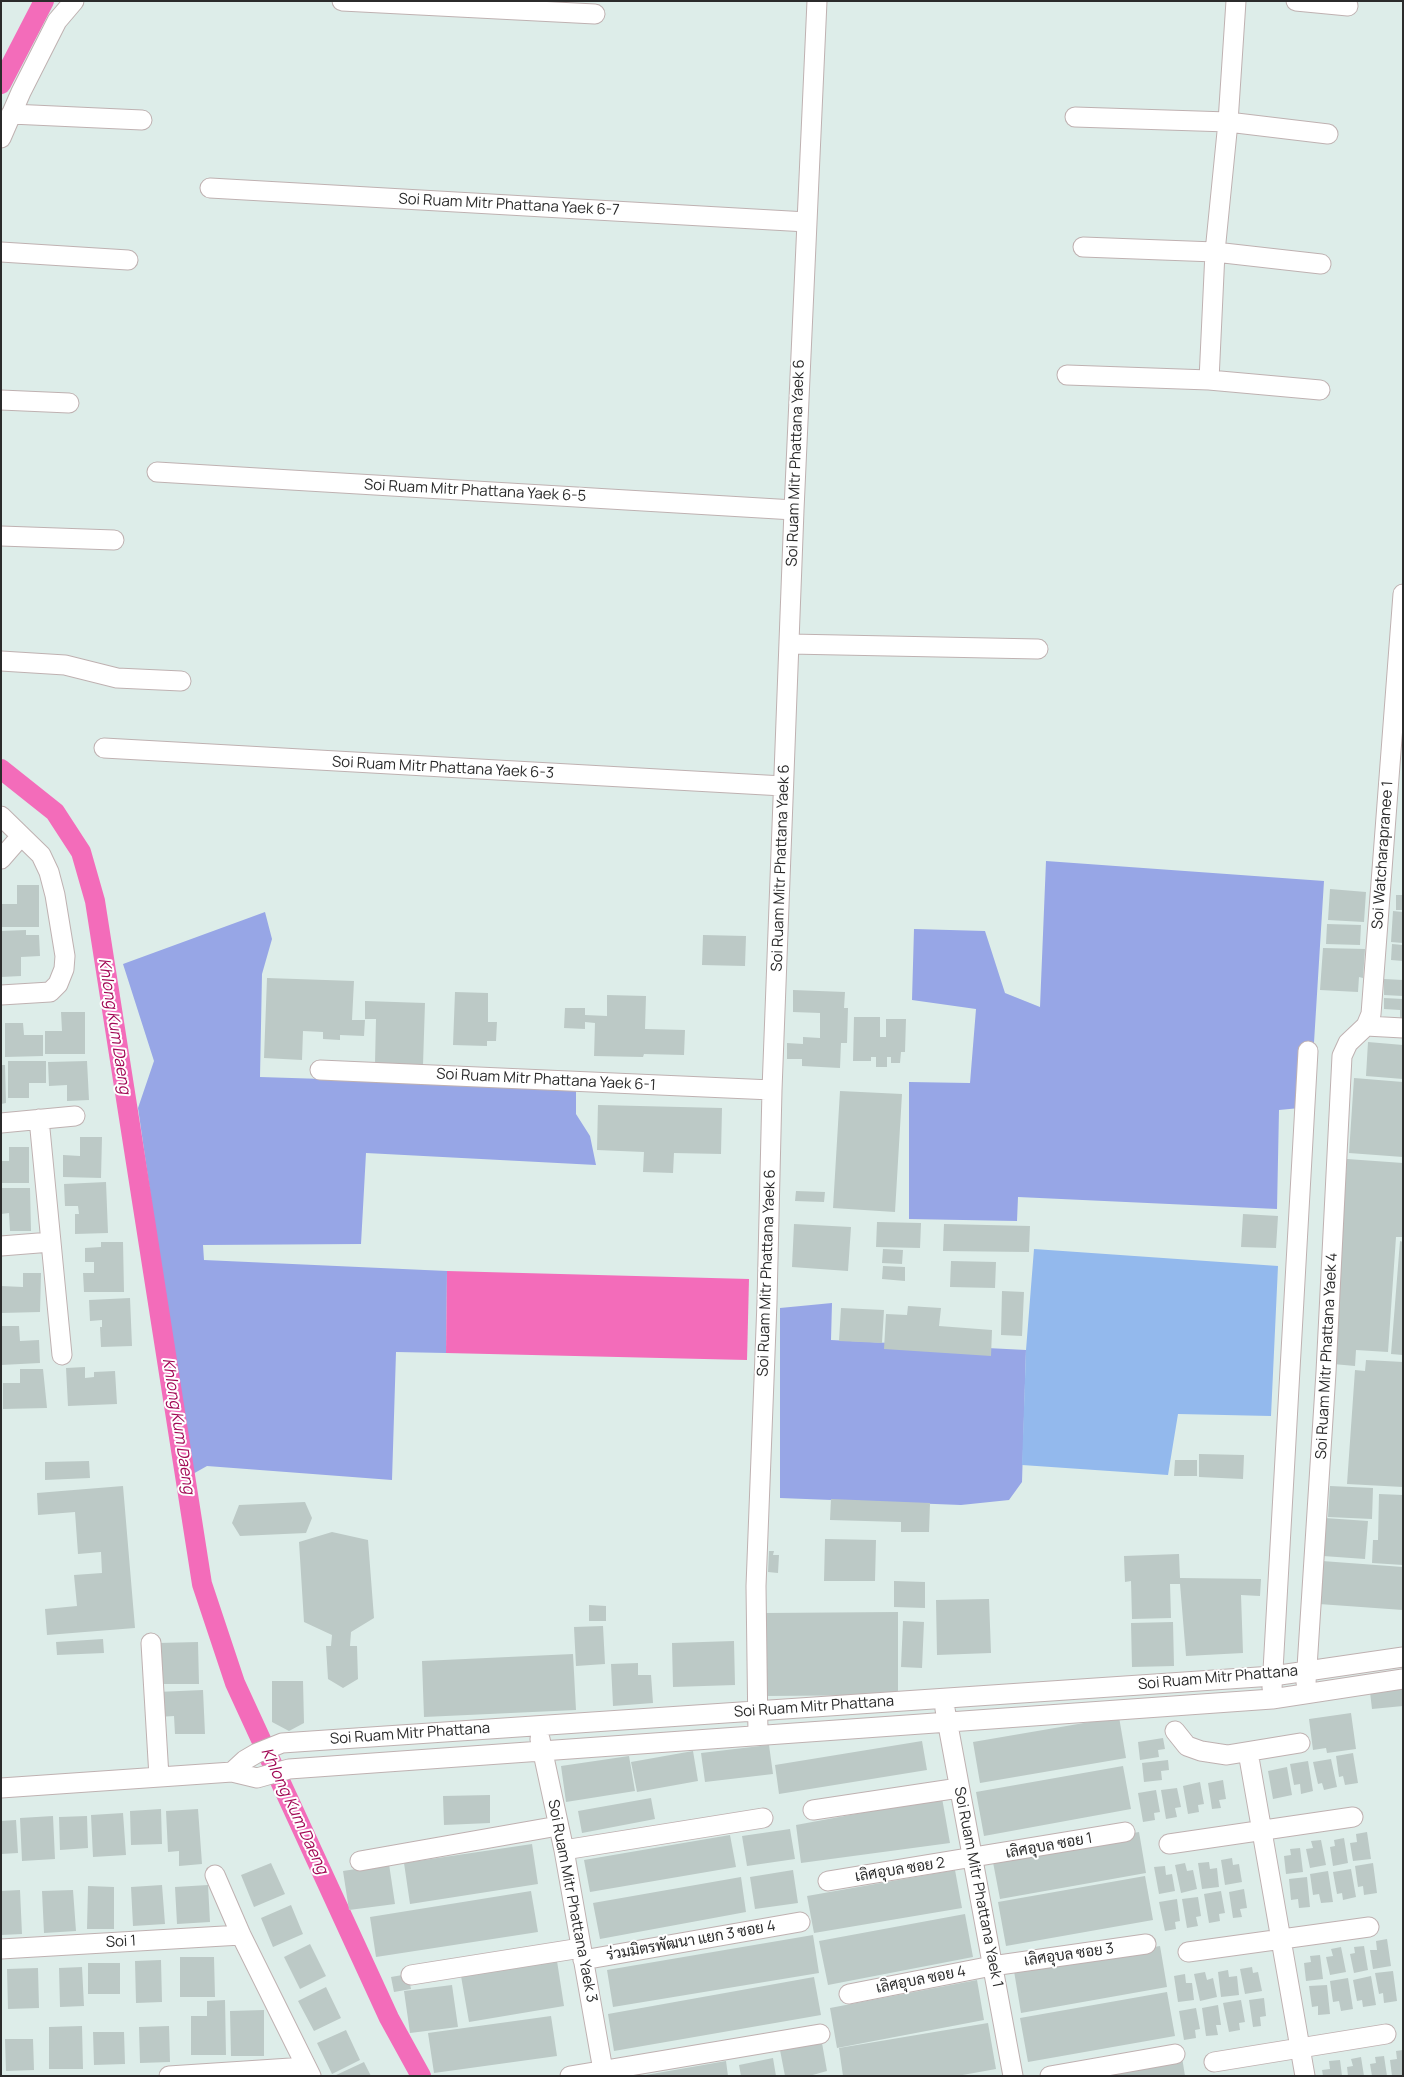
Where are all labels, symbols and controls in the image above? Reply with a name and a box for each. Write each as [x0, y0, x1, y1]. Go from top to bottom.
street label: Soi Ruam Mitr Phattana Yaek 6-7 [398, 190, 620, 220]
street label: Soi Ruam Mitr Phattana Yaek 6 [783, 359, 809, 567]
street label: Soi Ruam Mitr Phattana Yaek 6-5 [363, 476, 587, 506]
street label: Soi Ruam Mitr Phattana Yaek 6-3 [332, 753, 554, 783]
street label: Soi Ruam Mitr Phattana Yaek 6 [768, 764, 794, 972]
street label: Soi Watcharapranee 1 [1369, 780, 1397, 930]
water label: Khlong Kum Daeng [94, 957, 134, 1095]
street label: Soi Ruam Mitr Phattana Yaek 6-1 [436, 1065, 656, 1095]
street label: Soi Ruam Mitr Phattana Yaek 6 [754, 1169, 780, 1377]
street label: Soi Ruam Mitr Phattana Yaek 4 [1313, 1252, 1341, 1460]
water label: Khlong Kum Daeng [158, 1357, 198, 1495]
street label: Soi Ruam Mitr Phattana [1137, 1662, 1299, 1694]
street label: Soi Ruam Mitr Phattana [733, 1692, 895, 1722]
street label: Soi Ruam Mitr Phattana [329, 1719, 491, 1749]
water label: Khlong Kum Daeng [256, 1745, 332, 1877]
street label: Soi Ruam Mitr Phattana Yaek 1 [950, 1785, 1006, 1989]
street label: Soi Ruam Mitr Phattana Yaek 3 [543, 1798, 601, 2004]
street label: เลิศอุบล ซอย 1 [1004, 1829, 1094, 1863]
street label: เลิศอุบล ซอย 2 [854, 1854, 946, 1886]
street label: ร่วมมิตรพัฒนา แยก 3 ซอย 4 [605, 1917, 777, 1965]
street label: Soi 1 [105, 1932, 137, 1952]
street label: เลิศอุบล ซอย 3 [1023, 1940, 1115, 1970]
street label: เลิศอุบล ซอย 4 [875, 1962, 967, 1998]

